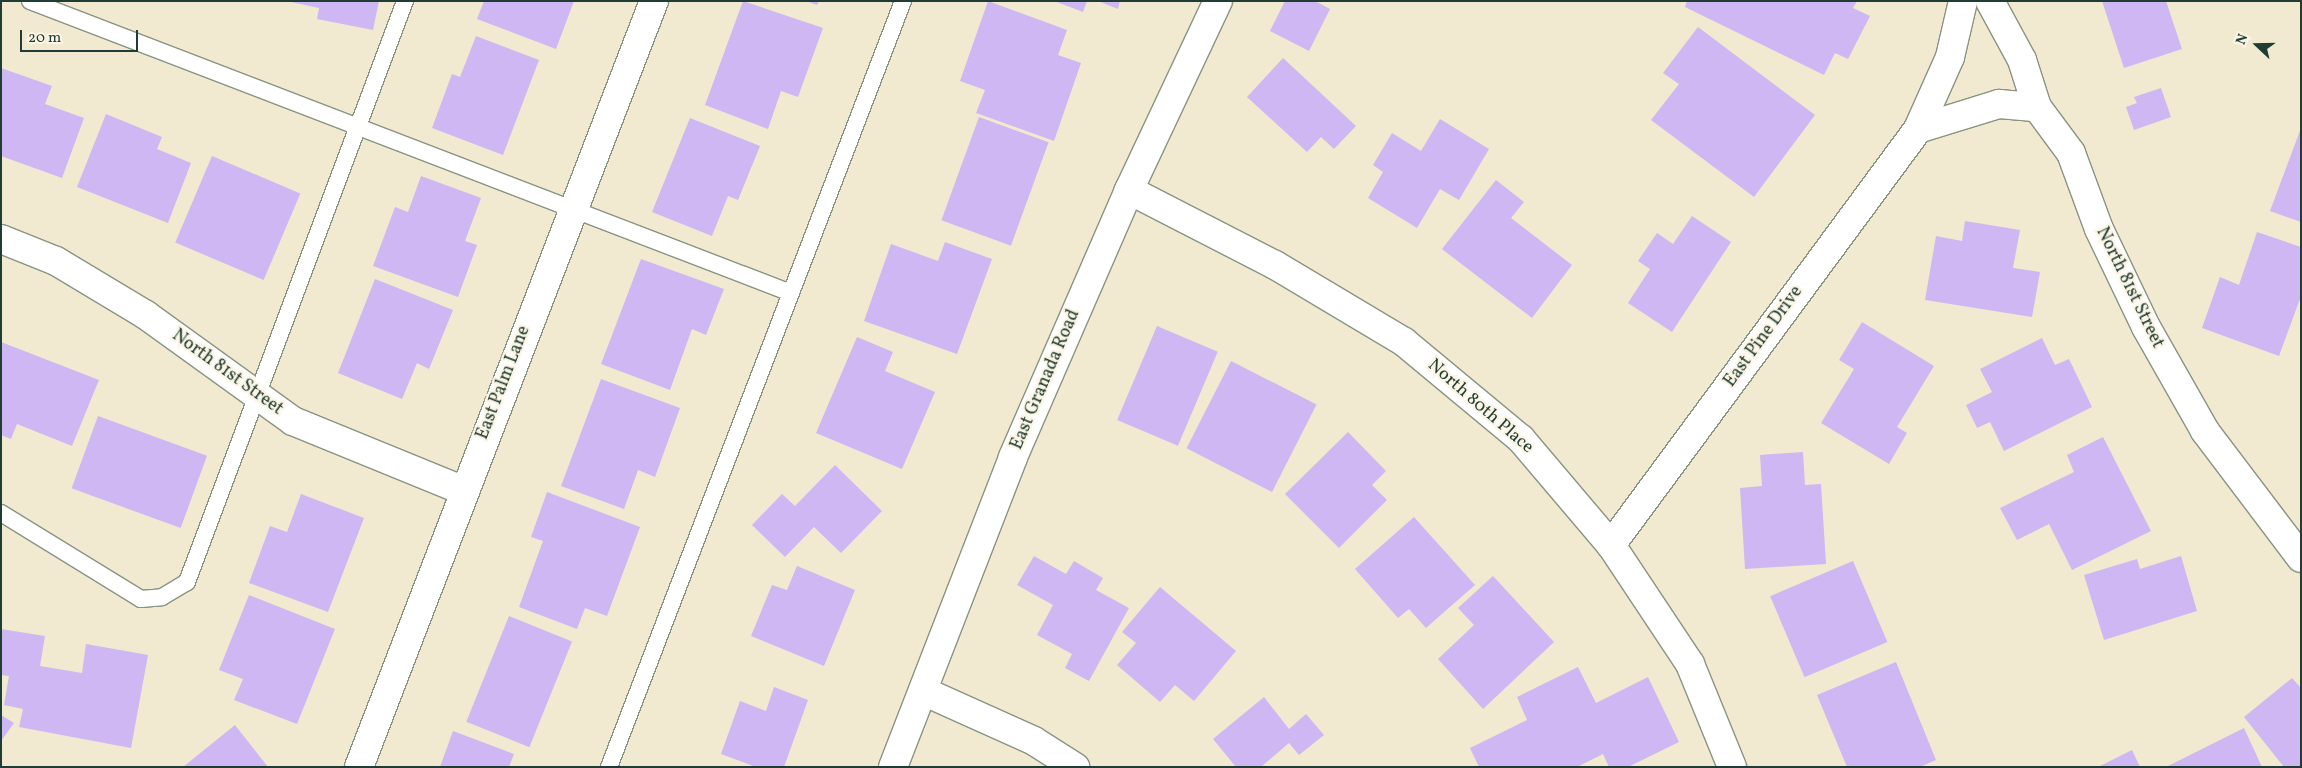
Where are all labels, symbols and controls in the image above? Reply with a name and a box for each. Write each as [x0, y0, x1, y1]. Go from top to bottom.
scale bar [22, 20, 140, 52]
north arrow [2232, 20, 2282, 70]
text: 20 m [28, 28, 61, 49]
text: N [2232, 31, 2253, 48]
street label: North 81st Street [2090, 224, 2168, 352]
street label: East Pine Drive [1720, 282, 1808, 392]
street label: East Granada Road [1007, 307, 1085, 453]
street label: East Palm Lane [472, 323, 536, 443]
street label: North 81st Street [167, 325, 287, 421]
street label: North 80th Place [1423, 355, 1537, 459]

